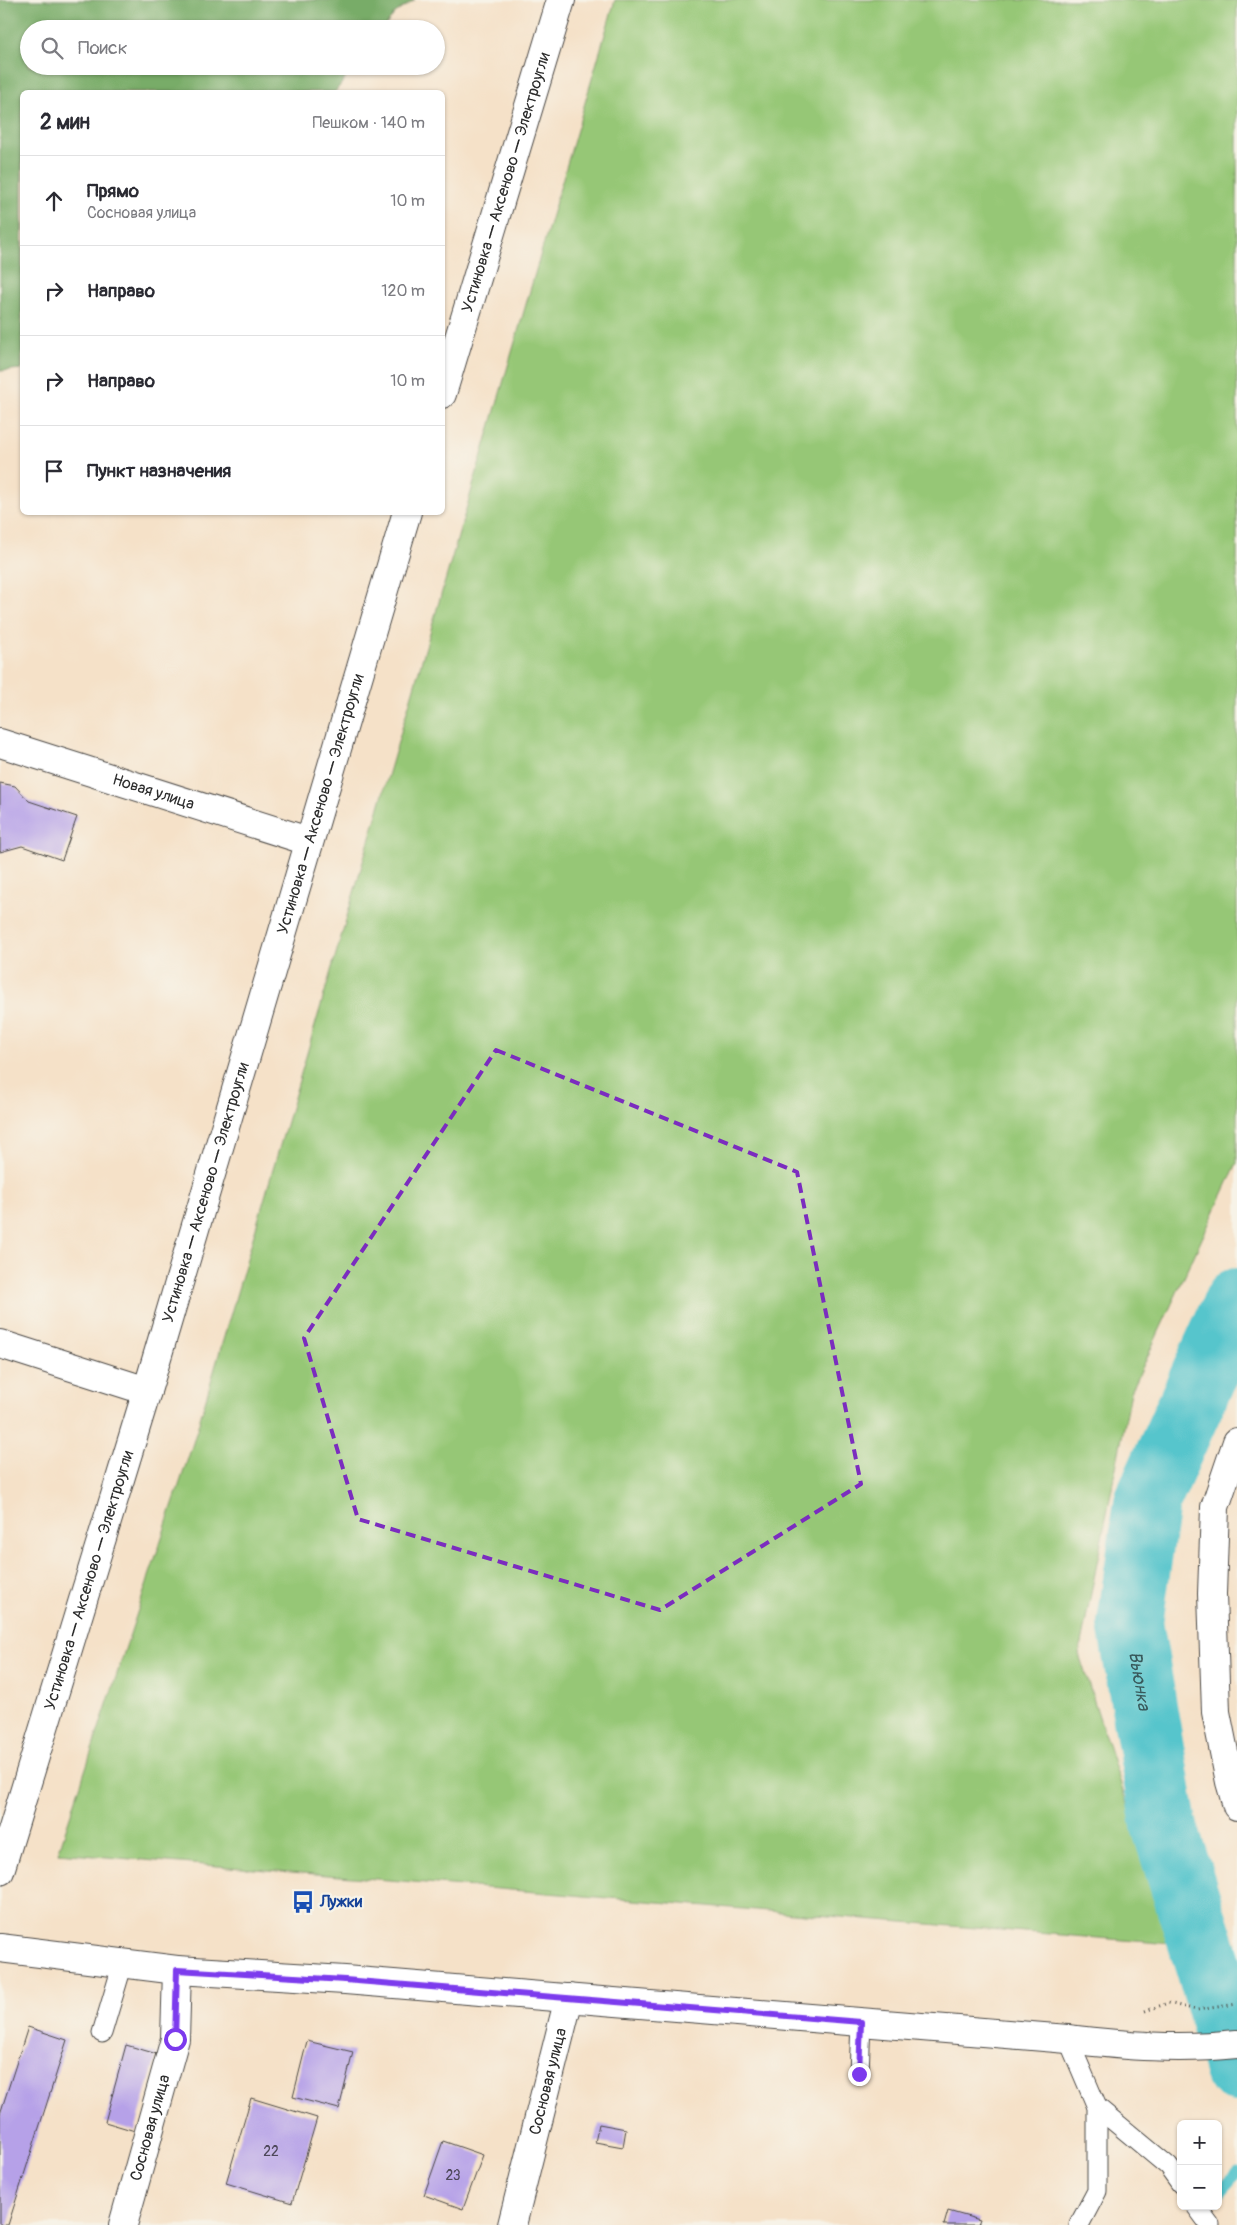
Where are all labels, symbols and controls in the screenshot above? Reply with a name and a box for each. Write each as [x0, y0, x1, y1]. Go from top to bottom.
search box [20, 20, 445, 75]
icon: search [38, 34, 66, 62]
text: Поиск [78, 36, 128, 60]
street label: Устиновка — Аксеново — Электроугли [457, 50, 555, 315]
text: 2 мин [40, 109, 90, 136]
text: Пешком · 140 m [313, 113, 425, 133]
text: Прямо [87, 179, 139, 203]
icon: ahead [40, 187, 68, 215]
text: 10 m [390, 191, 425, 211]
text: Сосновая улица [87, 203, 196, 223]
icon: right [40, 277, 68, 305]
text: Направо [87, 279, 155, 303]
text: 120 m [381, 281, 425, 301]
icon: right [40, 367, 68, 395]
text: Направо [87, 369, 155, 393]
text: 10 m [390, 371, 425, 391]
icon: arrive [40, 457, 68, 485]
text: Пункт назначения [87, 459, 231, 483]
street label: Устиновка — Аксеново — Электроугли [273, 672, 368, 937]
street label: Новая улица [110, 769, 197, 814]
street label: Устиновка — Аксеново — Электроугли [158, 1060, 254, 1325]
street label: Устиновка — Аксеново — Электроугли [40, 1448, 138, 1712]
water label: Вьюнка [1123, 1650, 1156, 1713]
bus stop icon: Лужки [290, 1889, 316, 1915]
place label: Лужки [319, 1892, 363, 1912]
street label: Сосновая улица [525, 2026, 571, 2137]
route start [164, 2028, 187, 2051]
route end [848, 2063, 871, 2086]
street label: Сосновая улица [126, 2072, 175, 2183]
map controls [1177, 2120, 1222, 2210]
button: + [1177, 2120, 1222, 2165]
house number: 22 [263, 2143, 279, 2160]
button: − [1177, 2165, 1222, 2210]
house number: 23 [445, 2167, 461, 2184]

